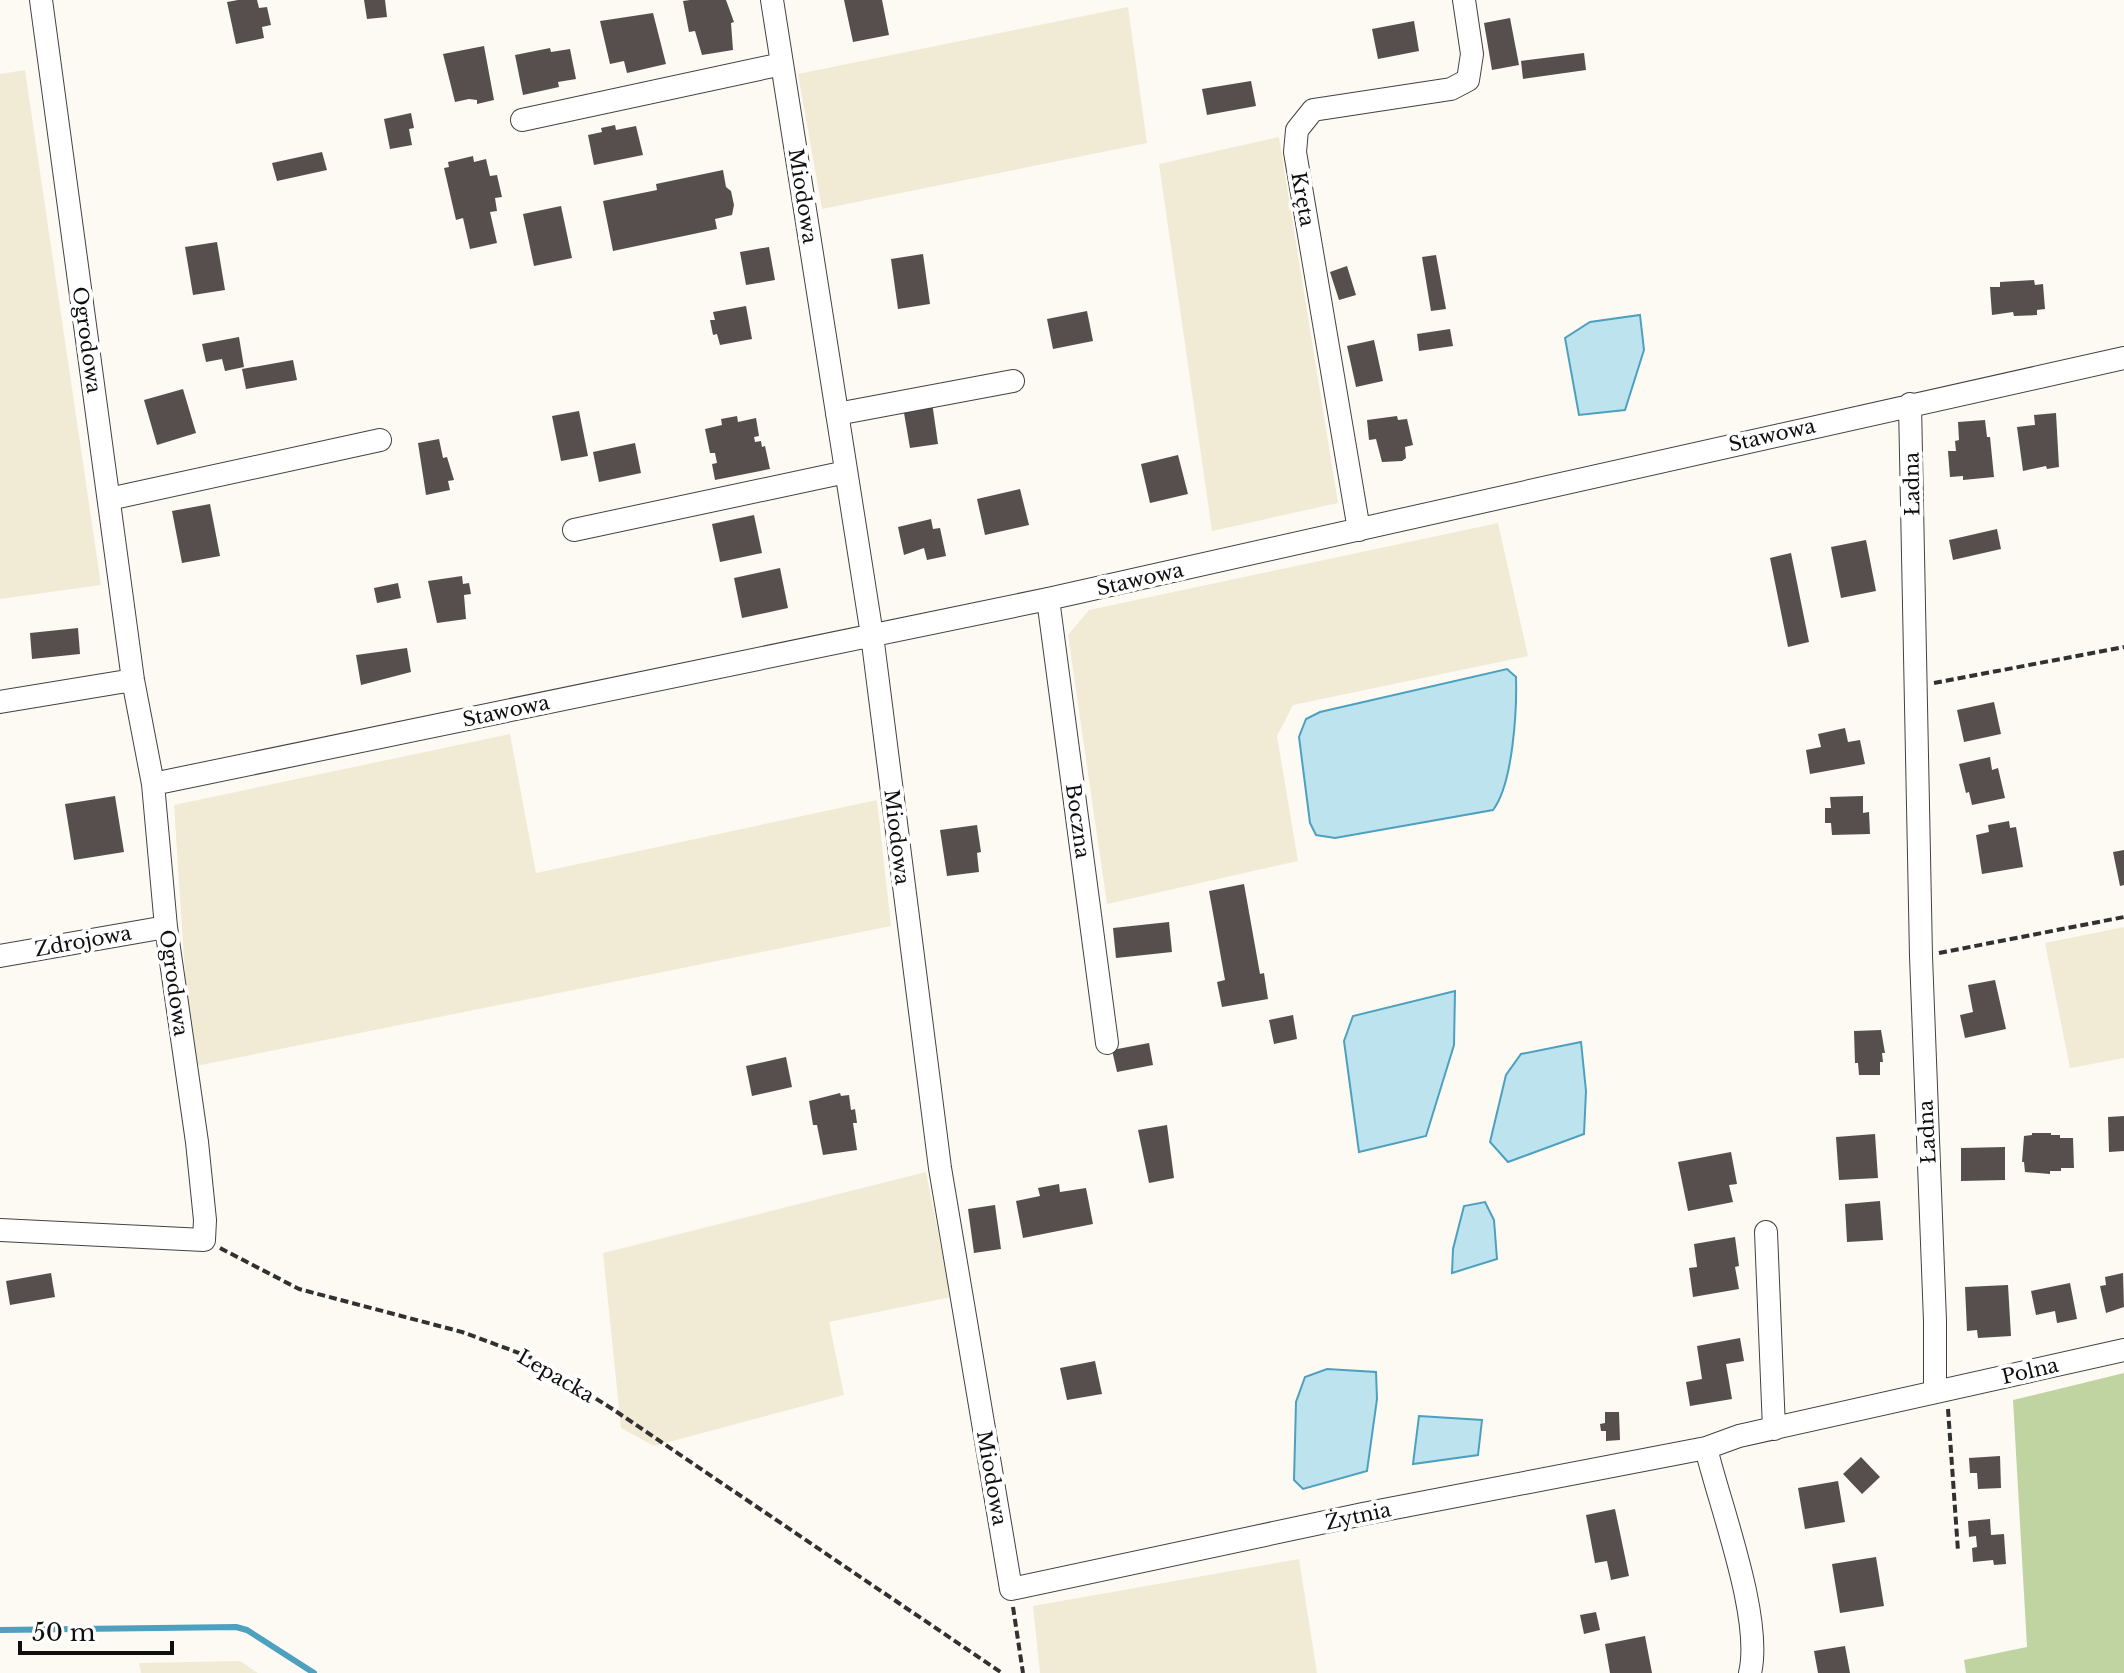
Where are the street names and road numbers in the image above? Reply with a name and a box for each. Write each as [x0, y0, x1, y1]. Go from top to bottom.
street label: Miodowa [784, 147, 822, 246]
street label: Kręta [1286, 170, 1320, 229]
street label: Ogrodowa [68, 285, 106, 396]
street label: Stawowa [1726, 413, 1819, 457]
street label: Ładna [1899, 451, 1925, 516]
street label: Stawowa [1094, 557, 1187, 601]
street label: Stawowa [460, 690, 553, 732]
street label: Boczna [1061, 782, 1095, 861]
street label: Miodowa [879, 788, 915, 887]
street label: Zdrojowa [33, 921, 134, 961]
street label: Ogrodowa [155, 928, 193, 1039]
street label: Ładna [1913, 1098, 1941, 1165]
street label: Lepacka [513, 1344, 600, 1408]
street label: Polna [1999, 1353, 2062, 1389]
street label: Miodowa [972, 1429, 1012, 1528]
street label: Żytnia [1323, 1496, 1394, 1535]

